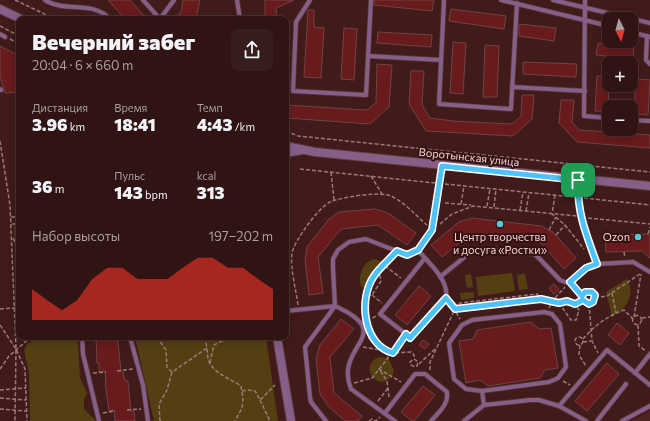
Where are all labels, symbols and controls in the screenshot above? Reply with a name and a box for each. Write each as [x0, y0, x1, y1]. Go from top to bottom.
north arrow [602, 12, 638, 48]
map controls [602, 12, 638, 136]
text: Вечерний забег [32, 28, 195, 55]
button: share [231, 29, 273, 71]
button: + [602, 56, 638, 92]
text: 20:04 · 6 × 660 m [32, 57, 133, 73]
button: − [602, 100, 638, 136]
text: Дистанция [32, 101, 88, 114]
text: Время [114, 101, 147, 114]
text: Темп [197, 101, 223, 114]
text: 3.96 [32, 114, 68, 135]
text: 18:41 [114, 114, 156, 135]
text: 4:43 [197, 114, 233, 135]
text: km [68, 120, 85, 133]
text: /km [233, 120, 255, 133]
street label: Воротынская улица [418, 145, 520, 168]
pin [561, 163, 595, 197]
text: Пульс [114, 169, 145, 182]
text: kcal [197, 169, 216, 182]
icon: arrive [567, 169, 589, 191]
text: 36 [32, 176, 53, 197]
text: m [53, 182, 64, 195]
text: 143 [114, 182, 143, 203]
text: 313 [197, 182, 225, 203]
text: bpm [143, 188, 168, 201]
marker: Центр творчества и досуга «Ростки» [495, 219, 505, 229]
text: Набор высоты [32, 228, 120, 244]
text: 197–202 m [208, 228, 273, 244]
place label: Центр творчества и досуга «Ростки» [453, 230, 547, 256]
place label: Ozon [603, 230, 630, 243]
marker: Ozon [633, 232, 643, 242]

